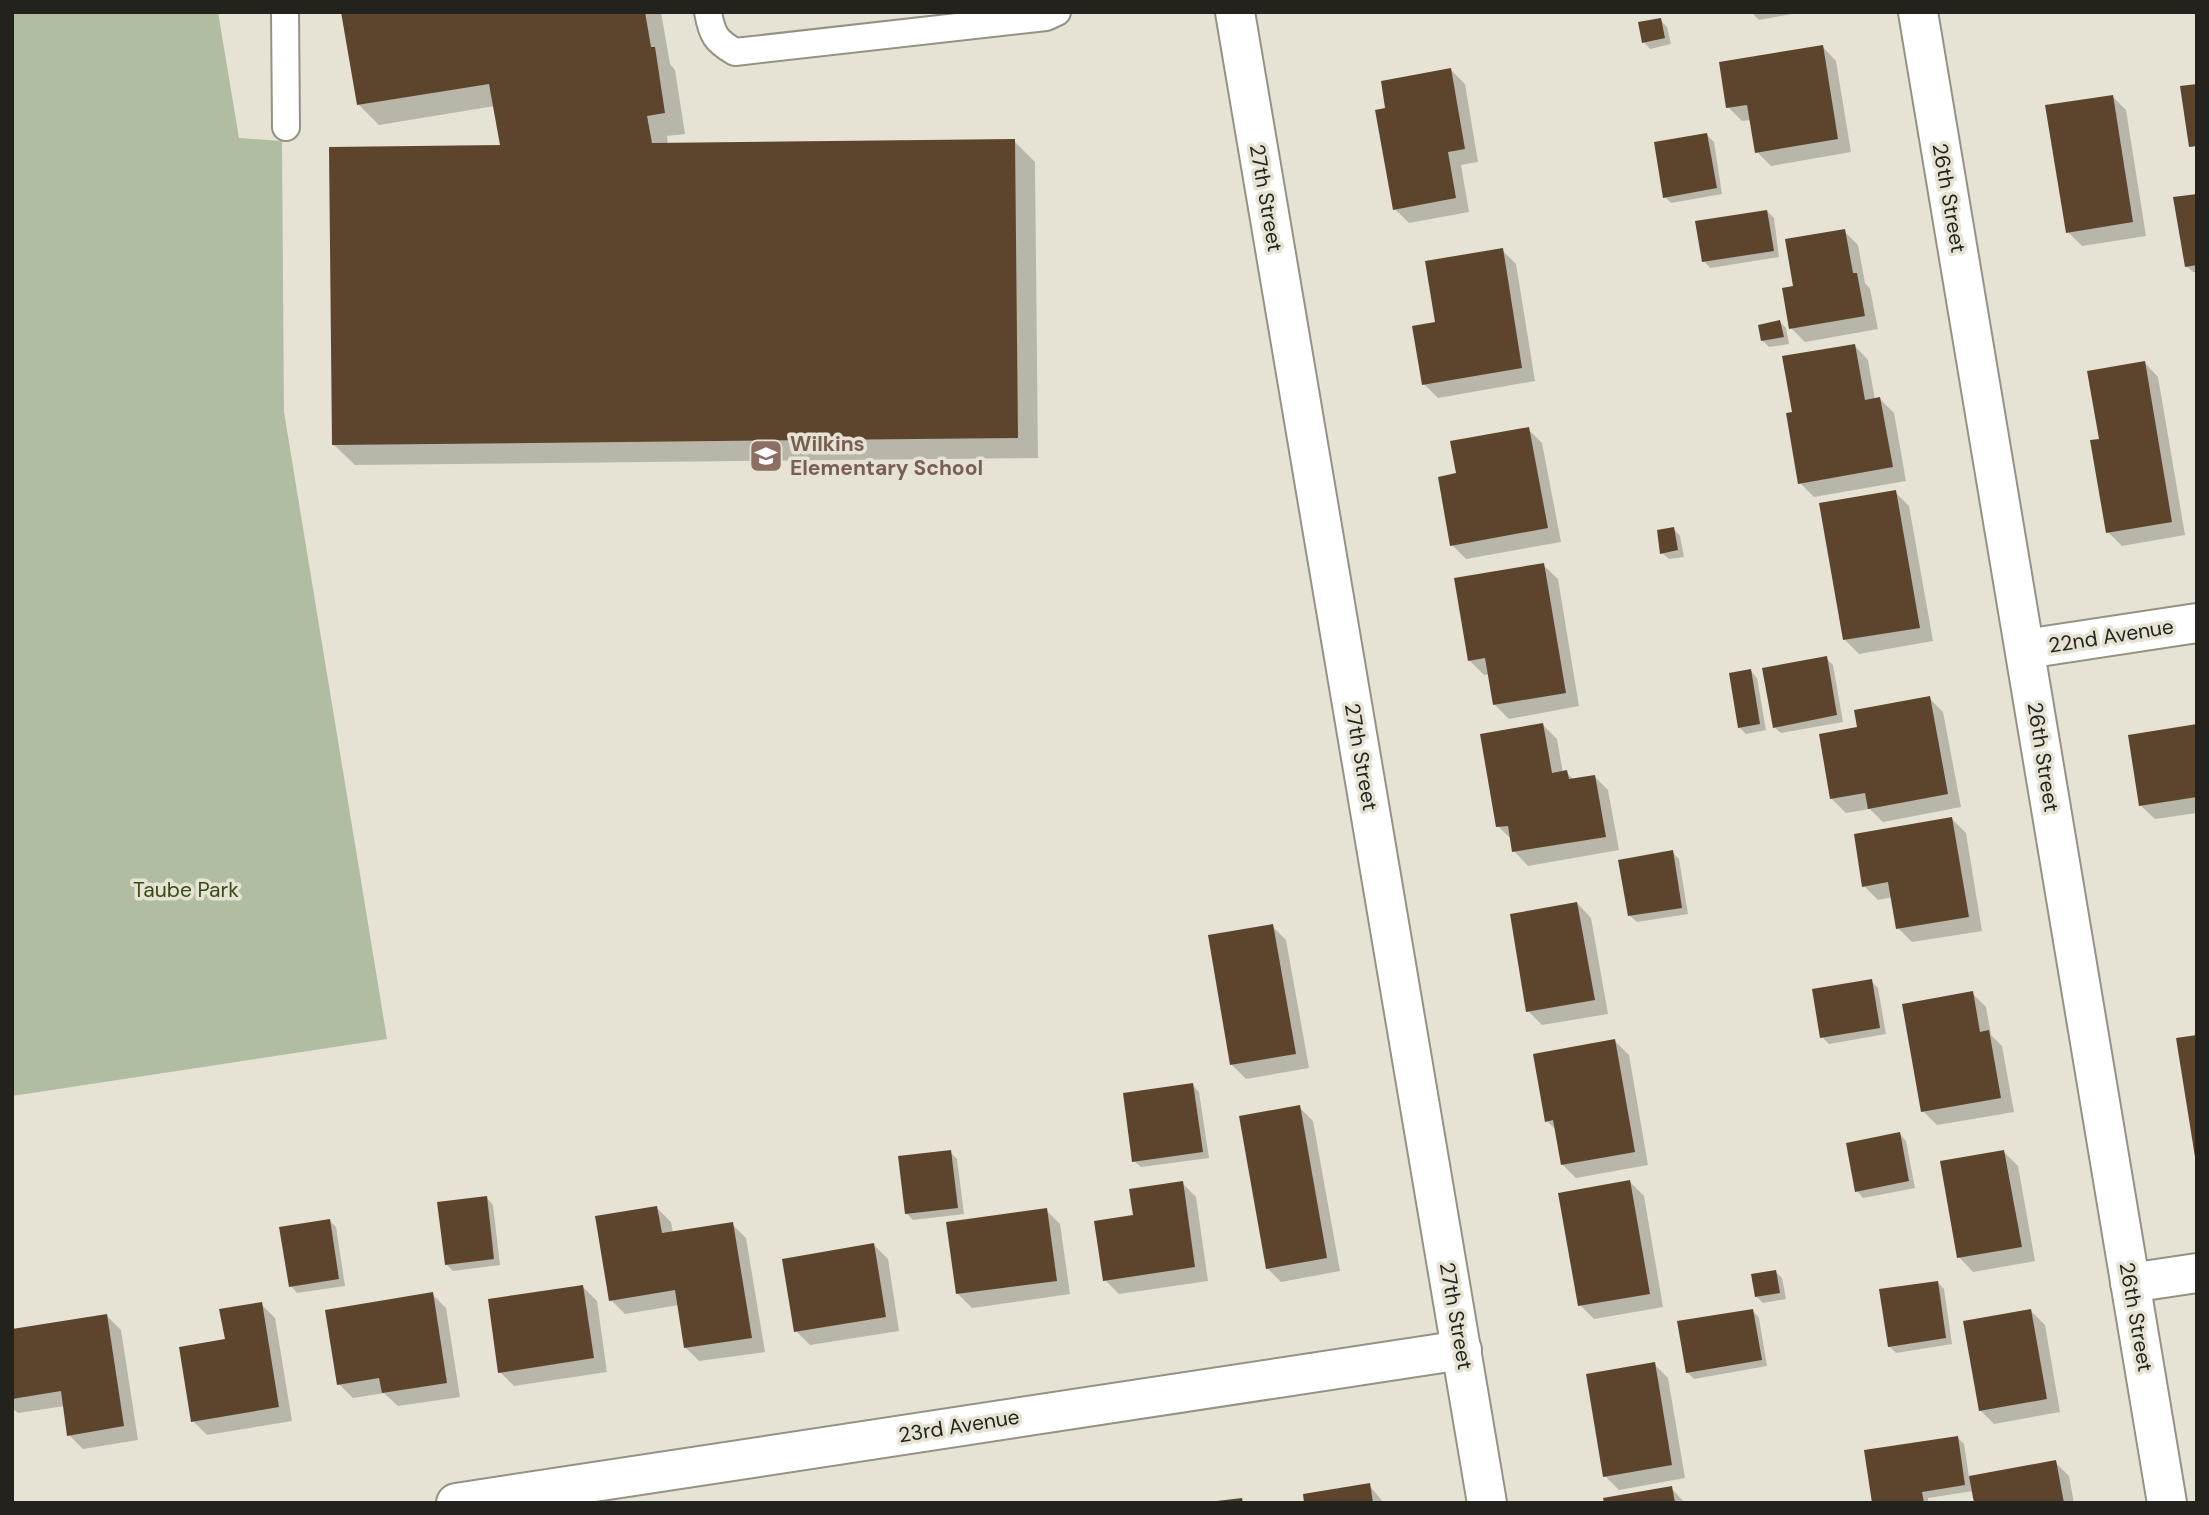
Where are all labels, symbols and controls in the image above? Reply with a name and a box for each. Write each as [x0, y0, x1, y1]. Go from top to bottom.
street label: 26th Street [1926, 141, 1972, 255]
street label: 27th Street [1243, 142, 1289, 254]
place label: Wilkins Elementary School [790, 430, 983, 482]
school or university icon: Wilkins Elementary School [747, 437, 785, 475]
street label: 22nd Avenue [2046, 612, 2176, 660]
street label: 26th Street [2021, 700, 2065, 814]
street label: 27th Street [1338, 701, 1384, 813]
park label: Taube Park [133, 876, 239, 904]
street label: 27th Street [1433, 1260, 1479, 1372]
street label: 26th Street [2113, 1260, 2159, 1374]
street label: 23rd Avenue [897, 1403, 1021, 1449]

